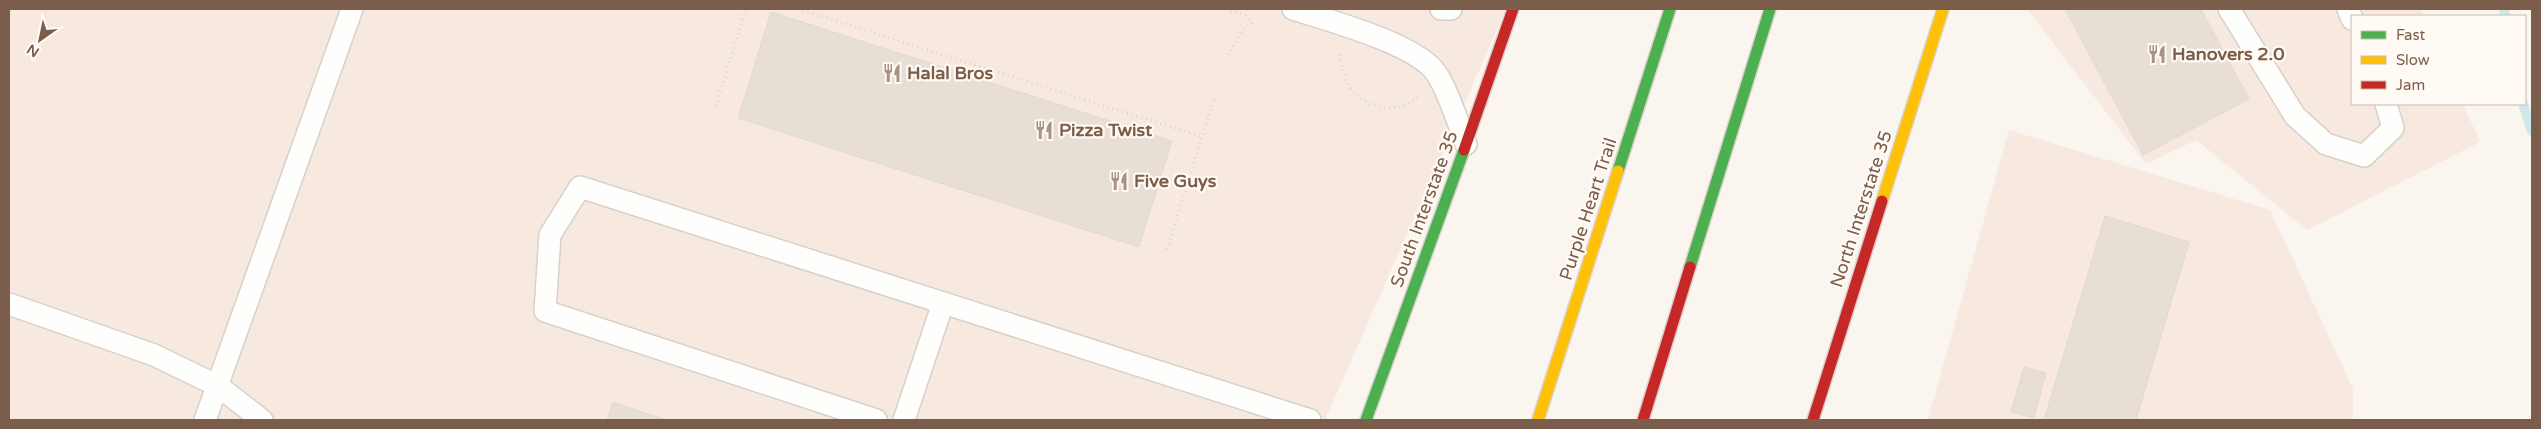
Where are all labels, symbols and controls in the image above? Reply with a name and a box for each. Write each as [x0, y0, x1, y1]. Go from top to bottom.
north arrow [15, 15, 65, 65]
legend [2351, 15, 2526, 105]
text: Fast [2396, 26, 2426, 44]
text: N [24, 40, 43, 61]
restaurant icon: Hanovers 2.0 [2146, 43, 2168, 65]
place label: Hanovers 2.0 [2172, 43, 2285, 65]
text: Slow [2396, 51, 2430, 69]
restaurant icon: Halal Bros [881, 62, 903, 84]
place label: Halal Bros [907, 62, 993, 84]
text: Jam [2396, 76, 2425, 94]
restaurant icon: Pizza Twist [1033, 119, 1055, 141]
place label: Pizza Twist [1059, 119, 1152, 141]
street label: South Interstate 35 [1386, 128, 1462, 290]
street label: North Interstate 35 [1825, 128, 1897, 290]
street label: Purple Heart Trail [1555, 135, 1621, 283]
restaurant icon: Five Guys [1108, 170, 1130, 192]
place label: Five Guys [1134, 170, 1217, 192]

